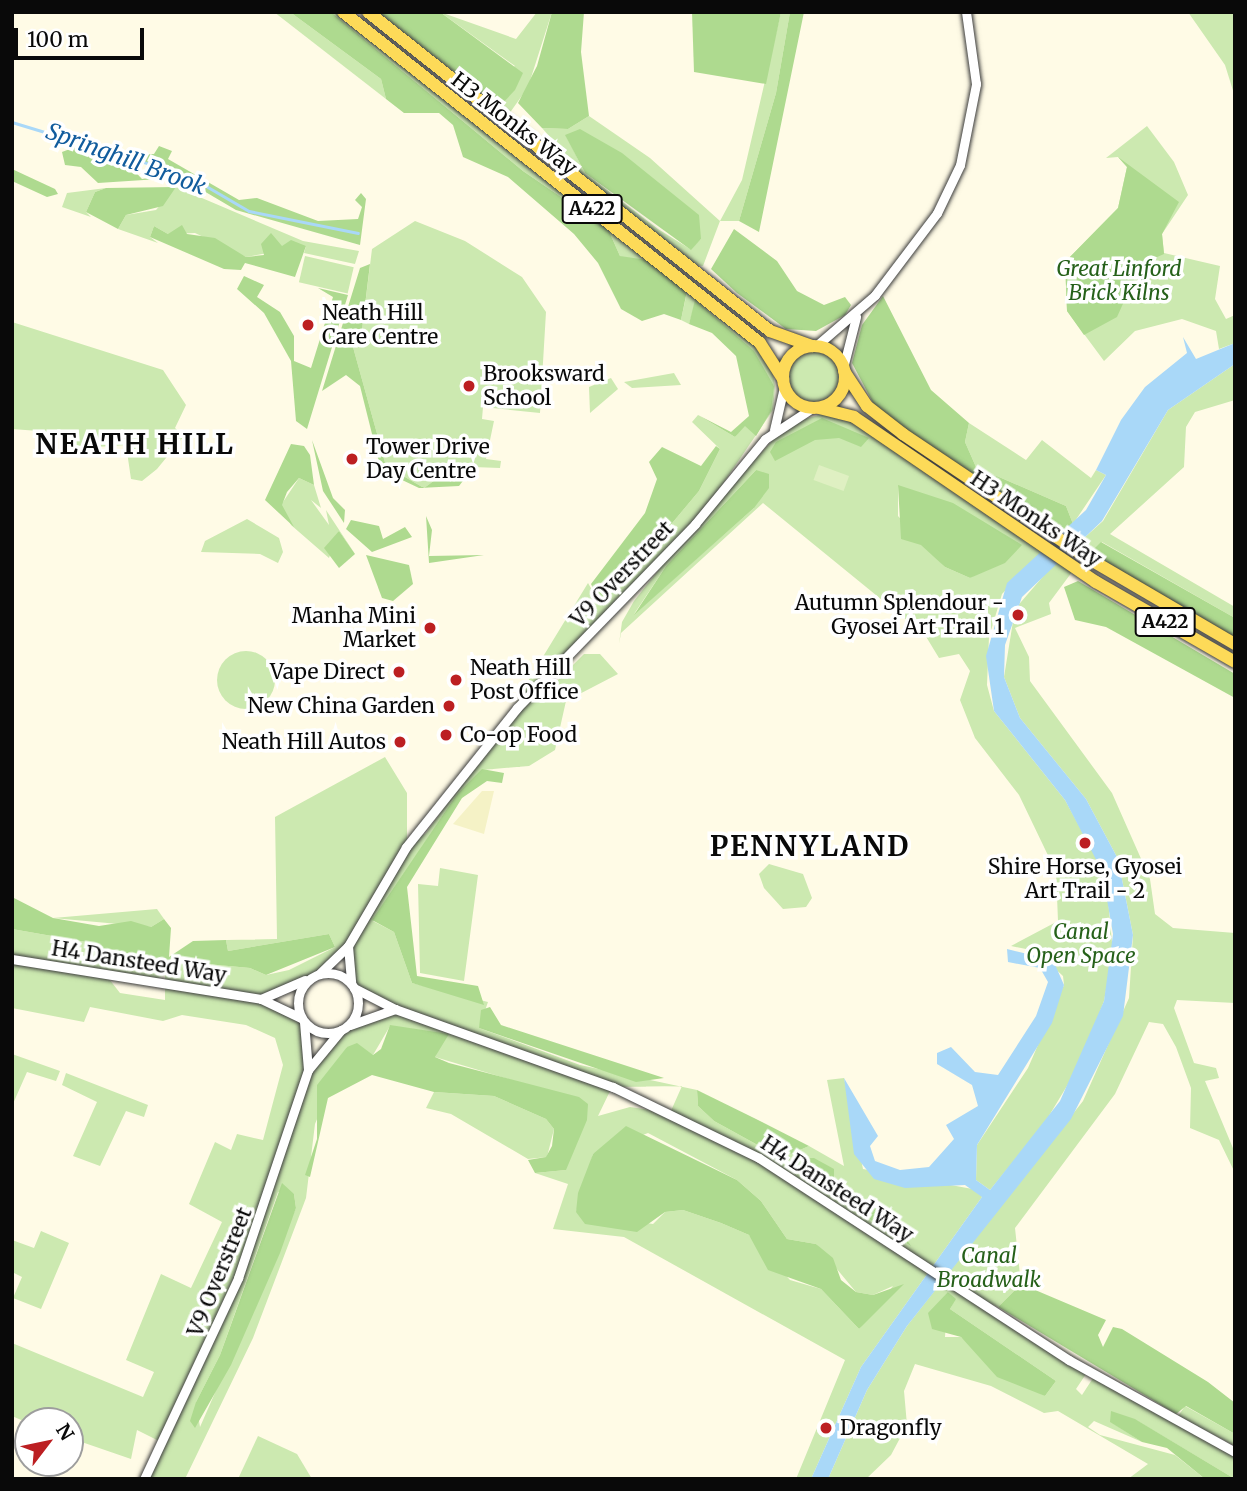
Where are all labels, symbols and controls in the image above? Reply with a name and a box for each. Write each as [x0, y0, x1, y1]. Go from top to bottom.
scale bar [18, 14, 147, 58]
text: 100 m [27, 26, 89, 53]
street label: H3 Monks Way [446, 67, 582, 181]
water label: Springhill Brook [42, 117, 210, 201]
road number: A422 [560, 194, 624, 224]
park label: Great Linford Brick Kilns [1056, 256, 1182, 306]
place label: Neath Hill Care Centre [322, 300, 438, 350]
marker: Neath Hill Care Centre [300, 317, 316, 333]
place label: Brooksward School [483, 361, 605, 411]
marker: Brooksward School [461, 378, 477, 394]
district label: NEATH HILL [37, 427, 233, 461]
place label: Tower Drive Day Centre [366, 434, 490, 484]
marker: Tower Drive Day Centre [344, 451, 360, 467]
street label: H3 Monks Way [966, 466, 1106, 572]
street label: V9 Overstreet [565, 516, 679, 632]
place label: Autumn Splendour - Gyosei Art Trail 1 [795, 590, 1004, 640]
place label: Manha Mini Market [292, 603, 416, 653]
marker: Autumn Splendour - Gyosei Art Trail 1 [1010, 607, 1026, 623]
road number: A422 [1134, 607, 1196, 638]
marker: Manha Mini Market [422, 620, 438, 636]
place label: Neath Hill Post Office [470, 655, 579, 705]
place label: Vape Direct [270, 659, 385, 685]
marker: Vape Direct [391, 664, 407, 680]
marker: Neath Hill Post Office [448, 672, 464, 688]
place label: New China Garden [248, 693, 435, 719]
marker: New China Garden [441, 698, 457, 714]
place label: Co-op Food [460, 722, 577, 748]
marker: Co-op Food [438, 727, 454, 743]
place label: Neath Hill Autos [222, 729, 386, 755]
marker: Neath Hill Autos [392, 734, 408, 750]
district label: PENNYLAND [711, 829, 909, 863]
marker: Shire Horse, Gyosei Art Trail - 2 [1077, 835, 1093, 851]
place label: Shire Horse, Gyosei Art Trail - 2 [988, 854, 1182, 904]
park label: Canal Open Space [1026, 919, 1136, 969]
street label: H4 Dansteed Way [50, 936, 228, 988]
street label: H4 Dansteed Way [756, 1130, 918, 1248]
street label: V9 Overstreet [183, 1204, 257, 1340]
park label: Canal Broadwalk [937, 1243, 1041, 1293]
north arrow [14, 1407, 84, 1477]
place label: Dragonfly [840, 1415, 942, 1441]
text: N [51, 1419, 79, 1445]
marker: Dragonfly [818, 1420, 834, 1436]

